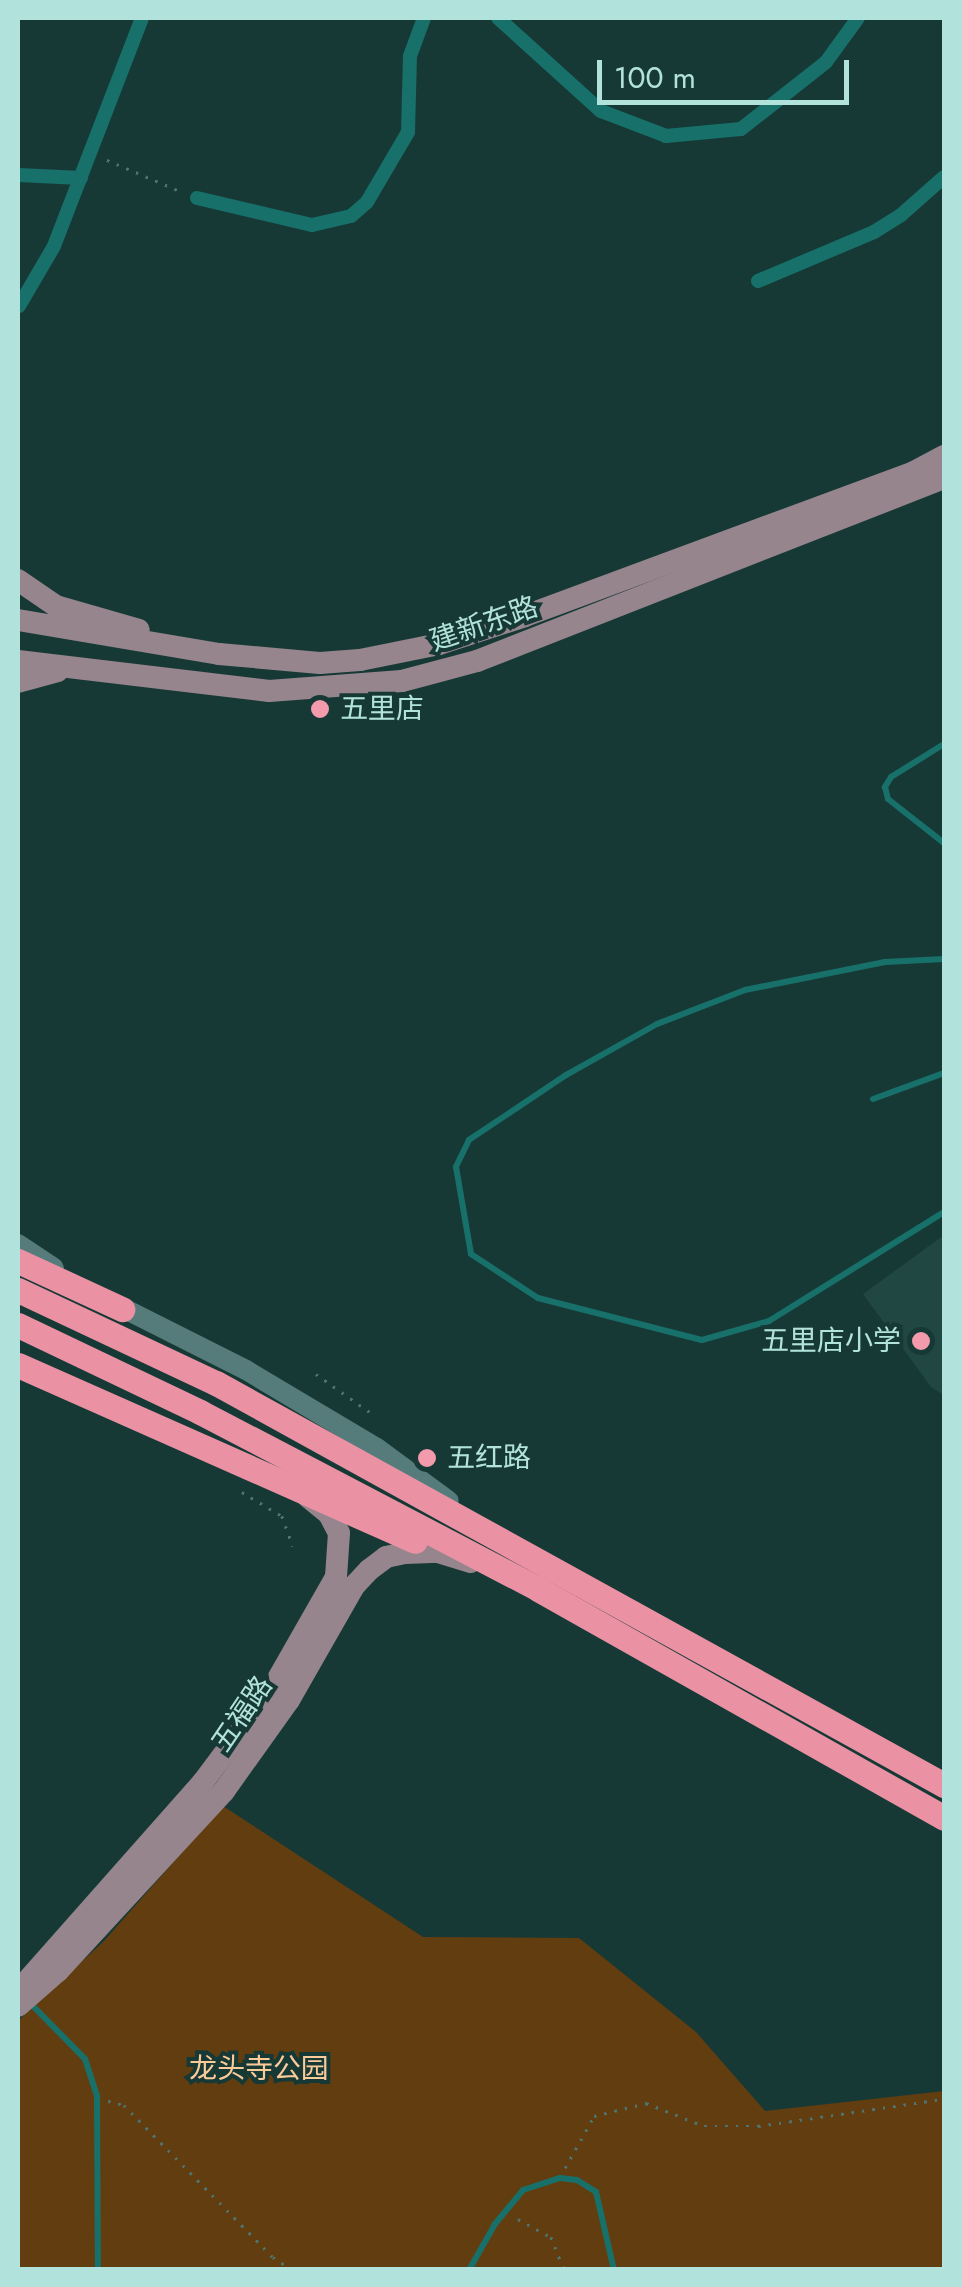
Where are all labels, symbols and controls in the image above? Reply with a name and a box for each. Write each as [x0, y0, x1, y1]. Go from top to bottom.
scale bar [602, 40, 854, 102]
text: 100 m [614, 56, 696, 99]
street label: 建新东路 [426, 590, 542, 658]
place label: 五里店 [340, 692, 424, 726]
marker: 五里店 [309, 698, 331, 720]
place label: 五里店小学 [761, 1324, 901, 1358]
marker: 五里店小学 [910, 1330, 932, 1352]
place label: 五红路 [447, 1441, 531, 1475]
marker: 五红路 [416, 1447, 438, 1469]
street label: 五福路 [205, 1670, 279, 1758]
park label: 龙头寺公园 [189, 2052, 329, 2086]

